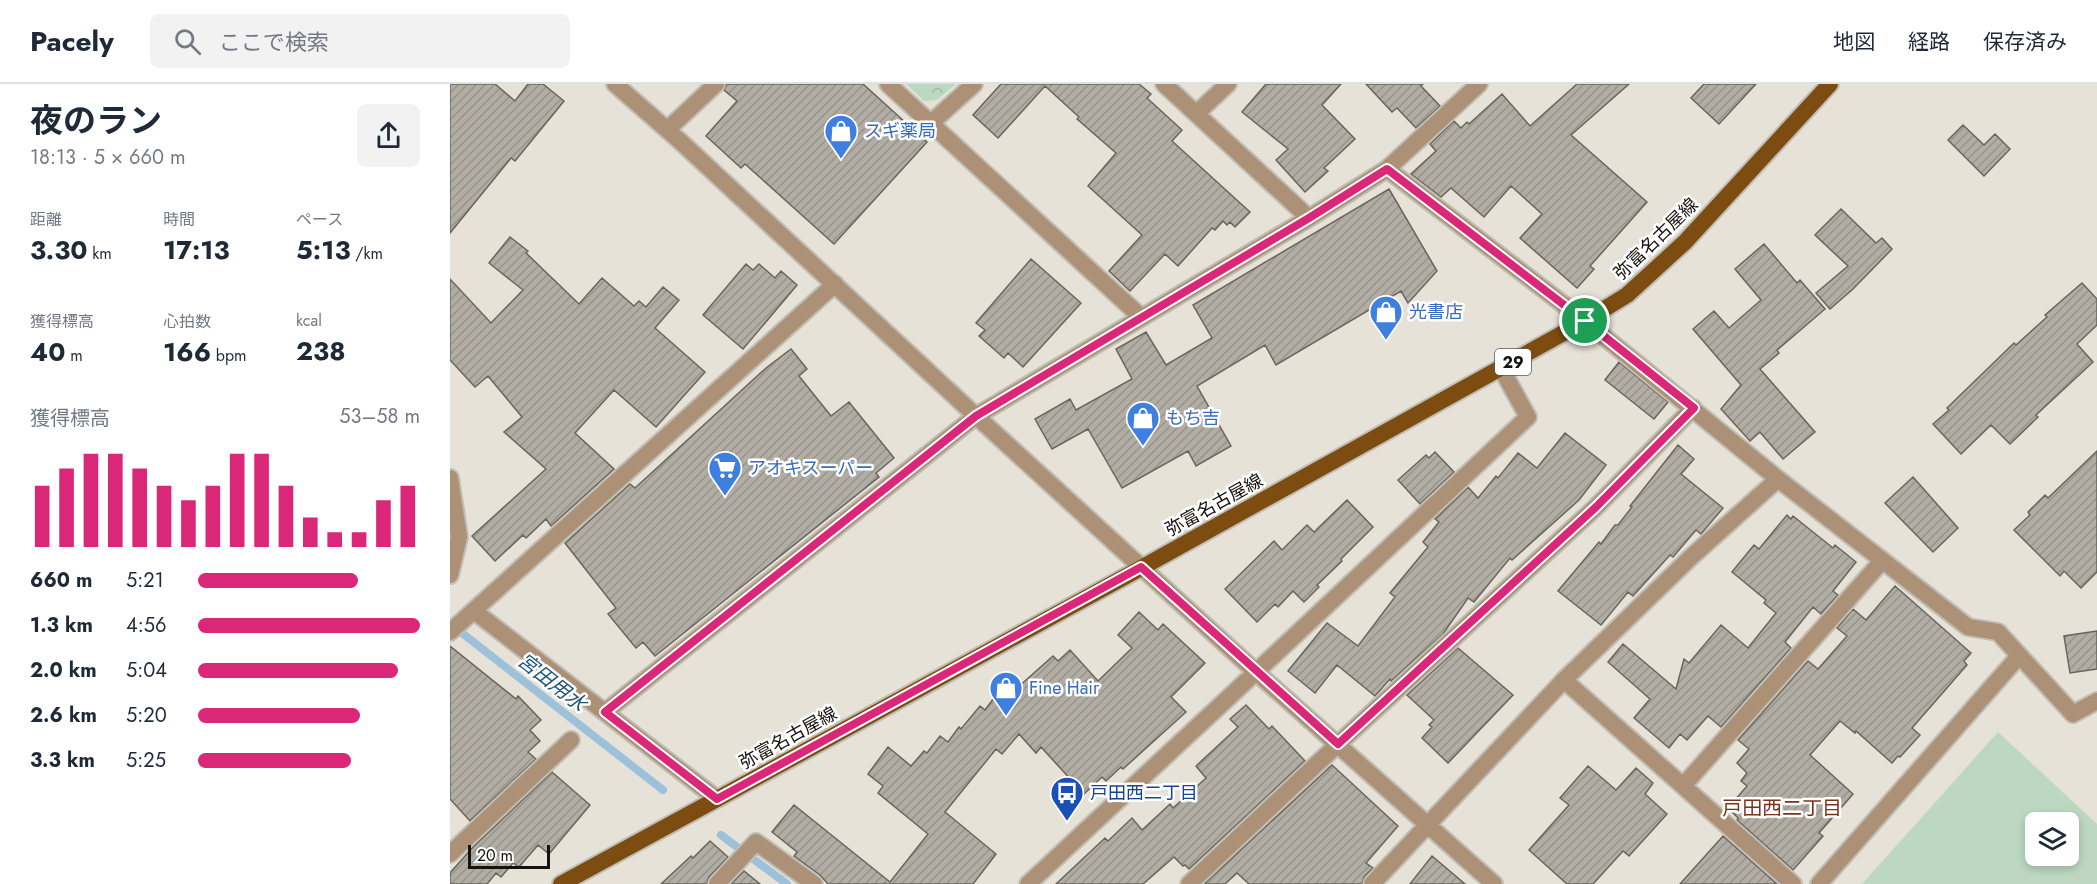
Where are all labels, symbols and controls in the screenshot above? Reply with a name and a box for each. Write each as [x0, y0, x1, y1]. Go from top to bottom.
search box [150, 14, 570, 68]
text: Pacely [30, 21, 114, 62]
icon: search [171, 25, 204, 58]
text: ここで検索 [219, 26, 329, 58]
text: 地図 [1833, 27, 1875, 57]
text: 経路 [1908, 27, 1950, 57]
text: 保存済み [1983, 27, 2067, 57]
text: 夜のラン [30, 97, 162, 144]
button: share [357, 104, 420, 167]
shop icon: スギ薬局 [823, 113, 859, 160]
place label: スギ薬局 [864, 118, 936, 144]
text: 18:13 · 5 × 660 m [30, 143, 186, 172]
street label: 弥富名古屋線 [1608, 192, 1704, 286]
text: 距離 [30, 208, 62, 231]
text: 時間 [163, 208, 195, 231]
text: ペース [296, 208, 343, 231]
text: 3.30 [30, 231, 88, 269]
text: 17:13 [163, 231, 230, 269]
text: 5:13 [296, 231, 351, 269]
text: km [88, 242, 112, 265]
text: /km [351, 242, 383, 265]
shop icon: 光書店 [1368, 294, 1404, 341]
pin [1559, 295, 1610, 346]
place label: 光書店 [1409, 299, 1463, 325]
icon: arrive [1568, 304, 1601, 337]
text: kcal [296, 309, 322, 332]
text: 獲得標高 [30, 310, 94, 333]
text: 心拍数 [163, 310, 211, 333]
text: 238 [296, 332, 346, 370]
text: 40 [30, 333, 65, 371]
text: 166 [163, 333, 211, 371]
text: m [65, 344, 83, 367]
text: bpm [211, 344, 247, 367]
road number: 29 [1495, 349, 1531, 375]
shop icon: もち吉 [1125, 400, 1161, 447]
text: 53–58 m [339, 402, 420, 431]
text: 獲得標高 [30, 404, 110, 433]
place label: もち吉 [1166, 405, 1220, 431]
supermarket icon: アオキスーパー [707, 450, 743, 497]
place label: アオキスーパー [748, 455, 873, 481]
street label: 弥富名古屋線 [1160, 467, 1268, 543]
text: 660 m [30, 566, 92, 595]
text: 5:21 [126, 566, 164, 595]
text: 1.3 km [30, 611, 93, 640]
text: 4:56 [126, 611, 166, 640]
water label: 宮田用水 [511, 646, 594, 720]
text: 2.0 km [30, 656, 97, 685]
text: 5:04 [126, 656, 167, 685]
shop icon: Fine Hair [988, 670, 1024, 717]
place label: Fine Hair [1029, 675, 1100, 701]
street label: 弥富名古屋線 [734, 700, 842, 776]
text: 2.6 km [30, 701, 97, 730]
text: 5:20 [126, 701, 167, 730]
text: 3.3 km [30, 746, 95, 775]
text: 5:25 [126, 746, 166, 775]
bus stop icon: 戸田西二丁目 [1049, 775, 1085, 822]
place label: 戸田西二丁目 [1090, 780, 1198, 806]
district label: 戸田西二丁目 [1722, 794, 1842, 823]
map controls [2025, 812, 2079, 866]
button: layers [2025, 812, 2079, 866]
scale bar [468, 842, 550, 870]
text: 20 m [477, 844, 513, 867]

